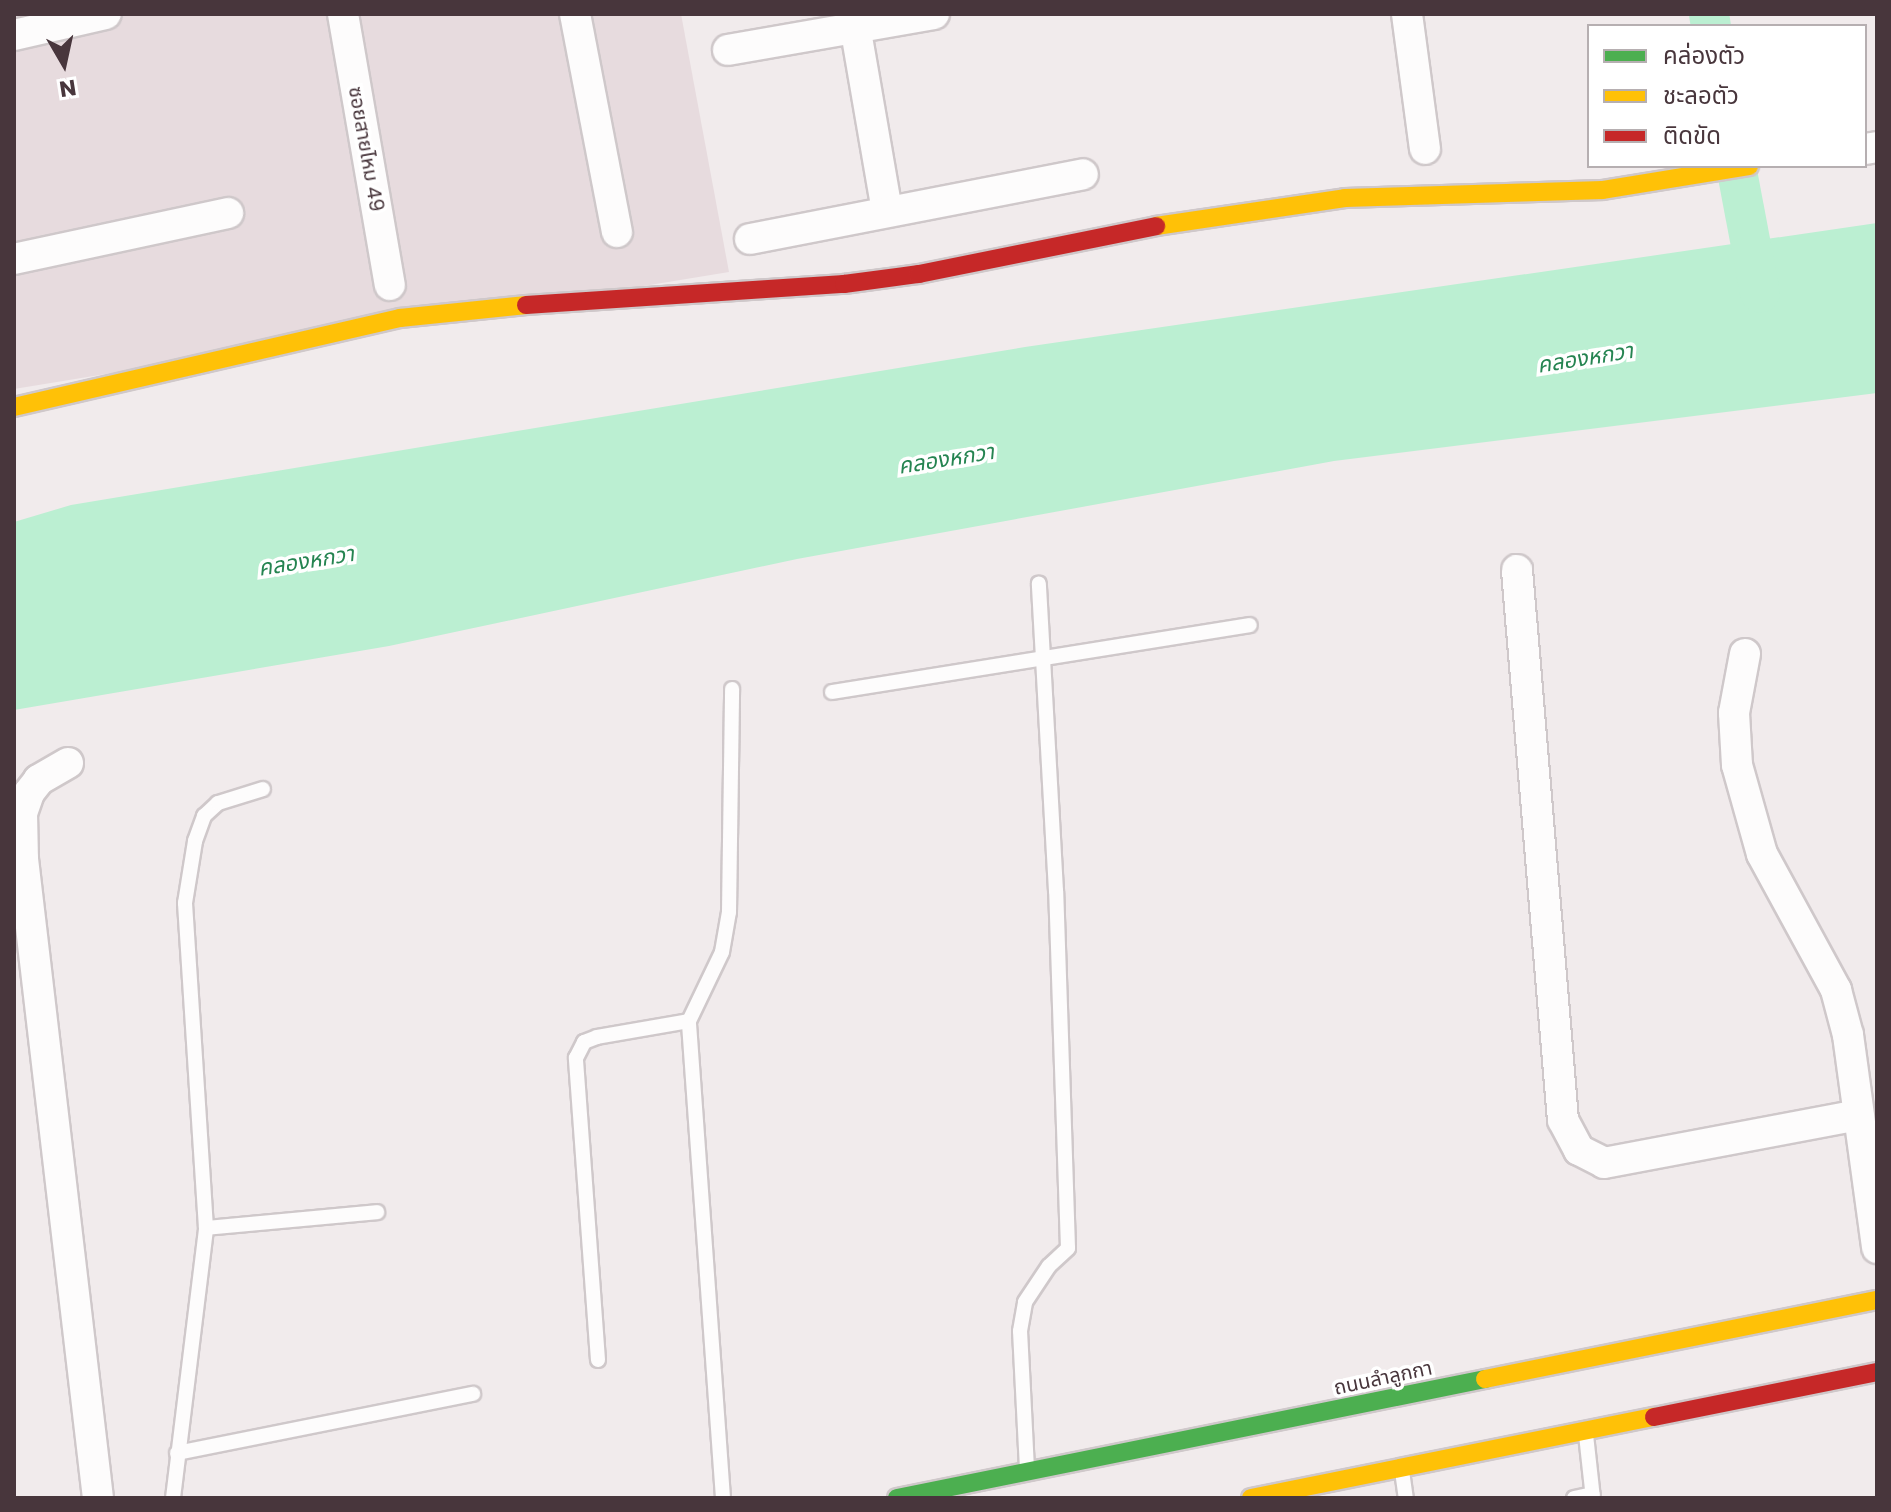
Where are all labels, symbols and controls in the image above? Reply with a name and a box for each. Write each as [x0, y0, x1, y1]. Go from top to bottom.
north arrow [24, 24, 104, 104]
legend [1587, 24, 1867, 168]
text: คล่องตัว [1663, 39, 1745, 72]
text: N [57, 72, 78, 105]
text: ชะลอตัว [1663, 79, 1739, 112]
street label: ซอยสายไหม 49 [343, 85, 389, 213]
text: ติดขัด [1663, 119, 1721, 152]
water label: คลองหกวา [1535, 337, 1635, 379]
water label: คลองหกวา [896, 438, 996, 480]
water label: คลองหกวา [256, 540, 356, 582]
street label: ถนนลำลูกกา [1332, 1356, 1434, 1400]

